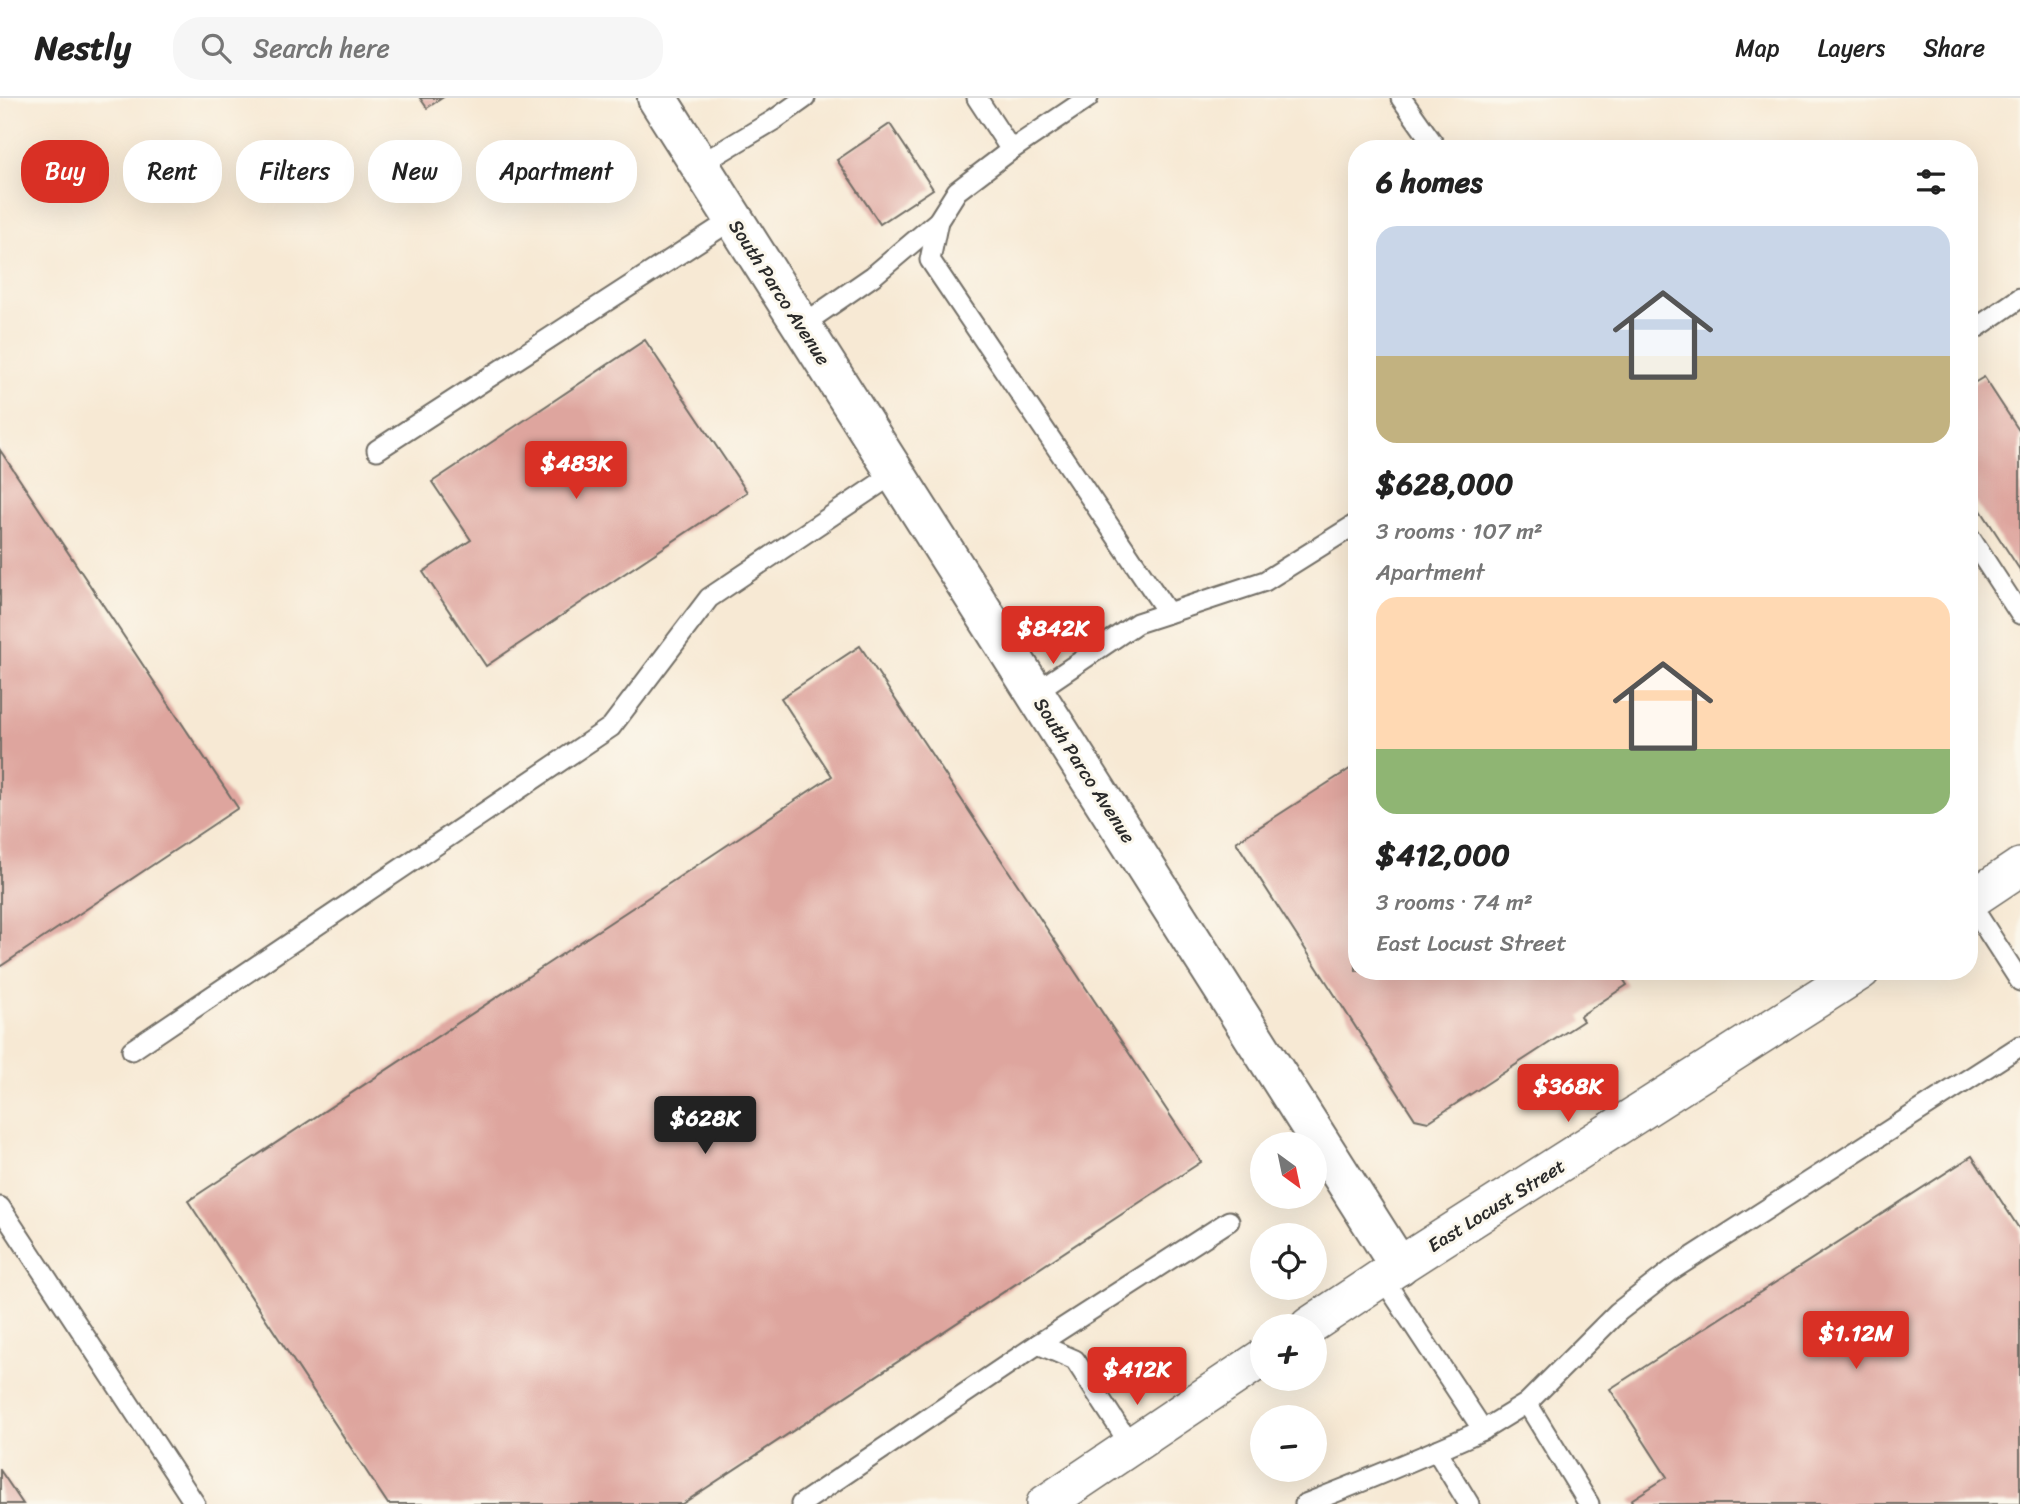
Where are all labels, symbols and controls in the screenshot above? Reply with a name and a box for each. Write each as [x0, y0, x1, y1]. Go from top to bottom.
search box [173, 17, 663, 80]
text: Nestly [35, 19, 131, 77]
text: Search here [253, 25, 390, 71]
text: Map [1735, 27, 1780, 69]
text: Layers [1818, 27, 1885, 69]
text: Share [1923, 27, 1985, 69]
icon: search [197, 29, 235, 67]
chip: Buy [21, 140, 109, 203]
chip: Rent [123, 140, 222, 203]
chip: Filters [236, 140, 354, 203]
chip: New [368, 140, 462, 203]
chip: Apartment [476, 140, 637, 203]
text: 6 homes [1376, 155, 1483, 209]
icon: filters [1912, 163, 1950, 201]
street label: South Parco Avenue [720, 212, 840, 372]
icon: home [1600, 272, 1726, 398]
pin: $483K [527, 442, 625, 501]
text: $483K [541, 443, 611, 484]
text: $628,000 [1376, 457, 1514, 511]
text: 3 rooms · 107 m² [1376, 511, 1543, 552]
text: Apartment [1376, 552, 1485, 593]
pin: $842K [1004, 606, 1102, 666]
text: $842K [1018, 608, 1088, 649]
icon: home [1600, 643, 1726, 769]
street label: South Parco Avenue [1025, 690, 1145, 850]
text: $412,000 [1376, 828, 1510, 882]
text: 3 rooms · 74 m² [1376, 882, 1533, 923]
text: East Locust Street [1376, 923, 1567, 964]
pin: $368K [1519, 1065, 1617, 1124]
text: $368K [1533, 1066, 1603, 1107]
pin: $628K [656, 1096, 754, 1156]
text: $628K [670, 1098, 740, 1139]
north arrow [1250, 1132, 1326, 1209]
map controls [1250, 1132, 1327, 1482]
street label: East Locust Street [1421, 1150, 1572, 1261]
button: locate [1250, 1223, 1327, 1300]
pin: $1.12M [1799, 1312, 1913, 1371]
text: $1.12M [1819, 1313, 1893, 1354]
button: + [1250, 1314, 1327, 1391]
pin: $412K [1088, 1348, 1186, 1407]
text: $412K [1104, 1349, 1170, 1390]
button: − [1250, 1405, 1327, 1482]

